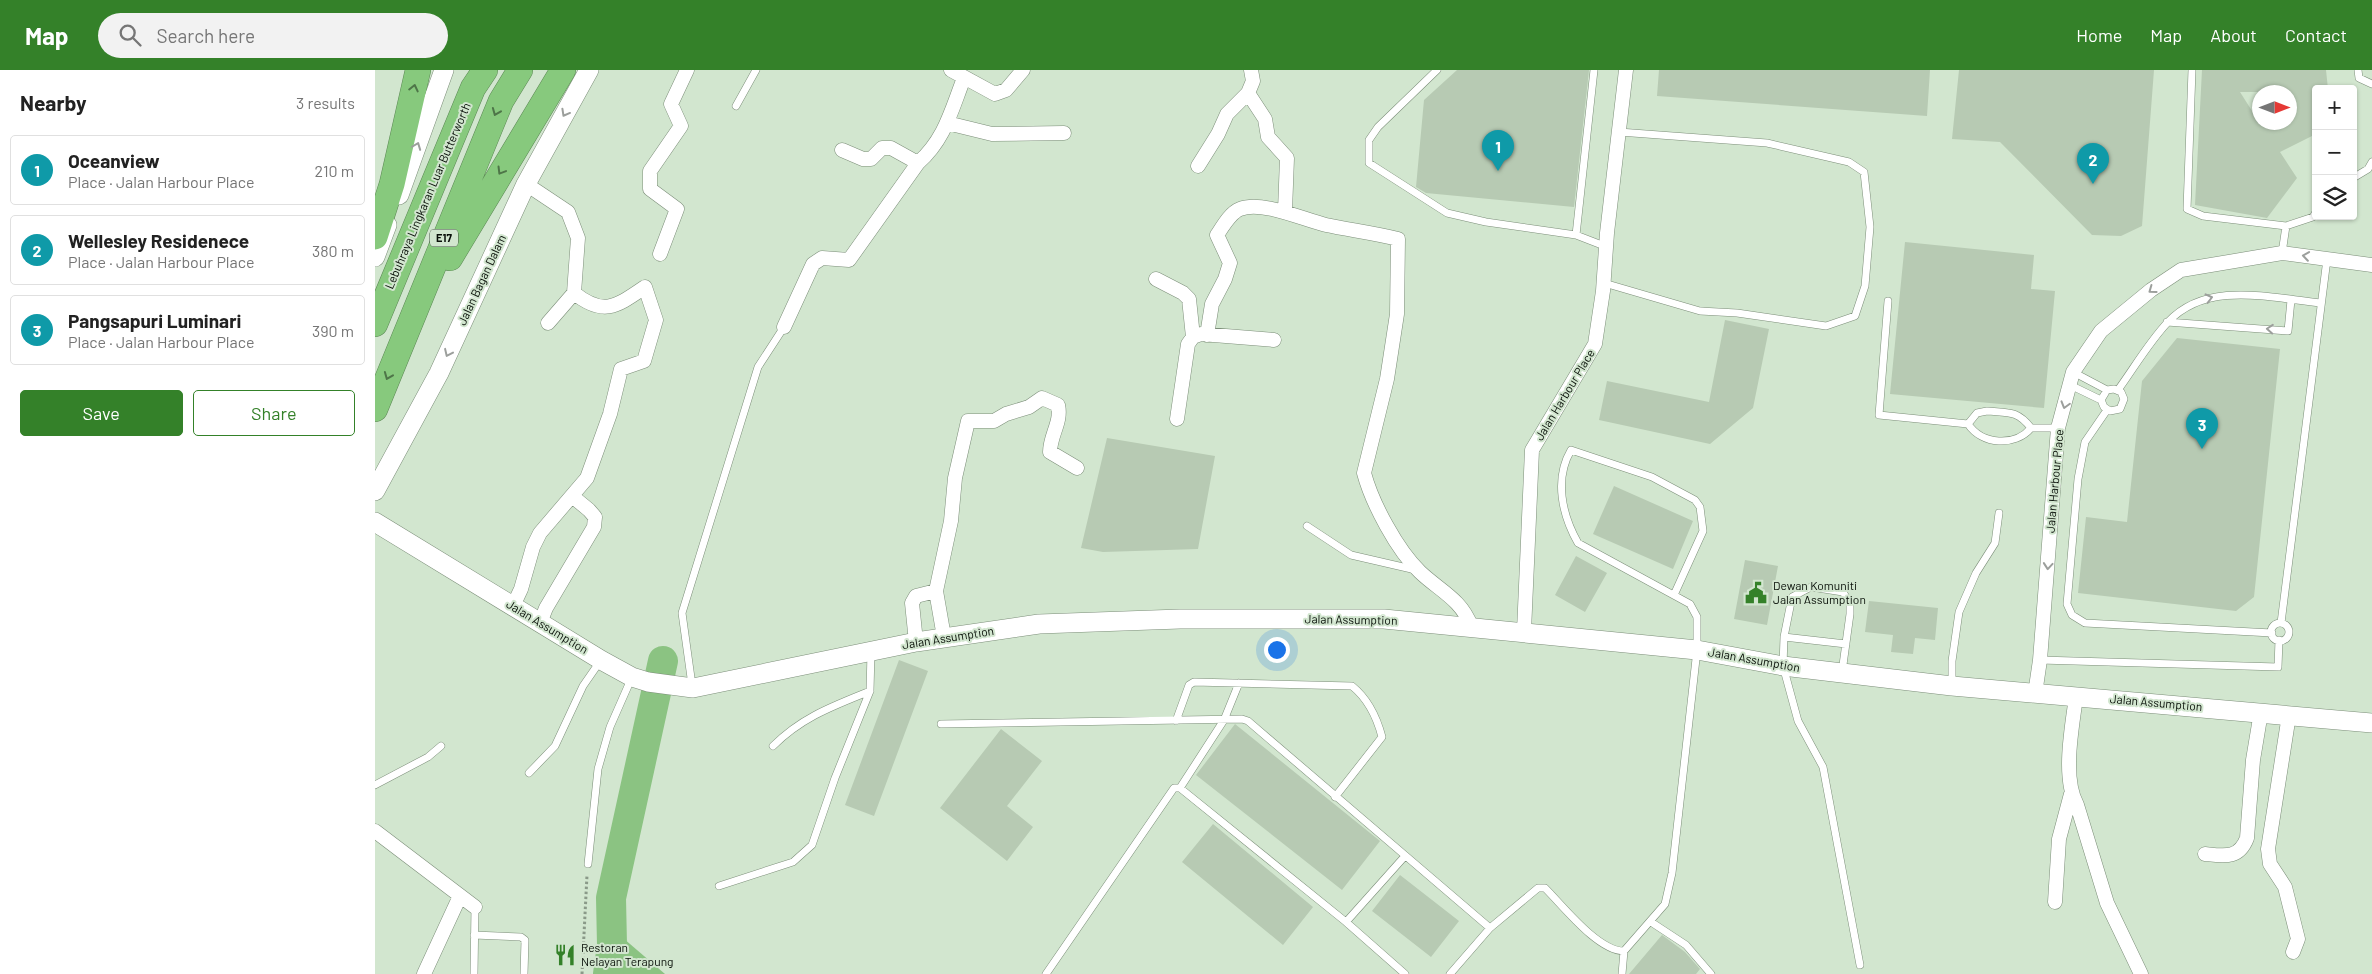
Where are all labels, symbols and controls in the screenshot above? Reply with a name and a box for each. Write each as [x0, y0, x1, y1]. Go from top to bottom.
search box [98, 13, 448, 58]
text: Map [25, 21, 68, 50]
icon: search [116, 21, 144, 49]
text: Search here [156, 24, 255, 47]
text: Home [2076, 24, 2122, 46]
text: Map [2150, 24, 2182, 46]
text: About [2210, 24, 2257, 46]
text: Contact [2285, 24, 2347, 46]
one-way arrow [408, 84, 419, 93]
north arrow [2252, 85, 2297, 130]
map controls [2312, 85, 2357, 220]
button: + [2312, 85, 2357, 130]
text: Nearby [20, 90, 86, 115]
text: 3 results [296, 93, 355, 112]
street label: Lebuhraya Lingkaran Luar Butterworth [381, 100, 473, 291]
one-way arrow [561, 107, 571, 116]
one-way arrow [492, 108, 502, 116]
pin: 1 [1482, 130, 1514, 171]
button: − [2312, 130, 2357, 175]
one-way arrow [411, 142, 422, 151]
pin: 2 [2077, 143, 2109, 184]
text: Oceanview [68, 149, 160, 172]
text: 1 [34, 161, 40, 180]
text: 210 m [315, 161, 354, 180]
one-way arrow [498, 166, 508, 175]
text: Place · Jalan Harbour Place [68, 172, 255, 191]
button: layers [2312, 175, 2357, 220]
text: Wellesley Residenece [68, 229, 249, 252]
road number: E17 [430, 230, 458, 247]
street label: Jalan Bagan Dalam [454, 232, 508, 327]
text: 2 [33, 241, 41, 260]
text: 380 m [312, 241, 354, 260]
one-way arrow [2302, 251, 2310, 262]
text: Place · Jalan Harbour Place [68, 252, 255, 271]
one-way arrow [2148, 284, 2158, 293]
one-way arrow [2204, 293, 2213, 304]
text: Pangsapuri Luminari [68, 309, 241, 332]
text: 3 [33, 321, 41, 340]
text: 390 m [312, 321, 354, 340]
one-way arrow [2266, 324, 2274, 335]
text: Place · Jalan Harbour Place [68, 332, 255, 351]
street label: Jalan Harbour Place [1531, 346, 1597, 443]
one-way arrow [444, 348, 454, 357]
one-way arrow [384, 371, 394, 380]
button: Save [20, 390, 183, 436]
button: Share [193, 390, 355, 436]
one-way arrow [2060, 400, 2071, 409]
pin: 3 [2186, 408, 2218, 449]
street label: Jalan Harbour Place [2042, 429, 2066, 533]
one-way arrow [2042, 562, 2053, 570]
place label: Dewan Komuniti Jalan Assumption [1773, 578, 1866, 606]
public building icon: Dewan Komuniti Jalan Assumption [1743, 580, 1769, 606]
street label: Jalan Assumption [504, 596, 591, 656]
street label: Jalan Assumption [1304, 611, 1398, 627]
street label: Jalan Assumption [901, 623, 995, 651]
your location [1264, 637, 1290, 663]
street label: Jalan Assumption [1707, 644, 1801, 674]
street label: Jalan Assumption [2109, 691, 2203, 713]
place label: Restoran Nelayan Terapung [581, 940, 674, 968]
restaurant icon: Restoran Nelayan Terapung [552, 942, 578, 968]

